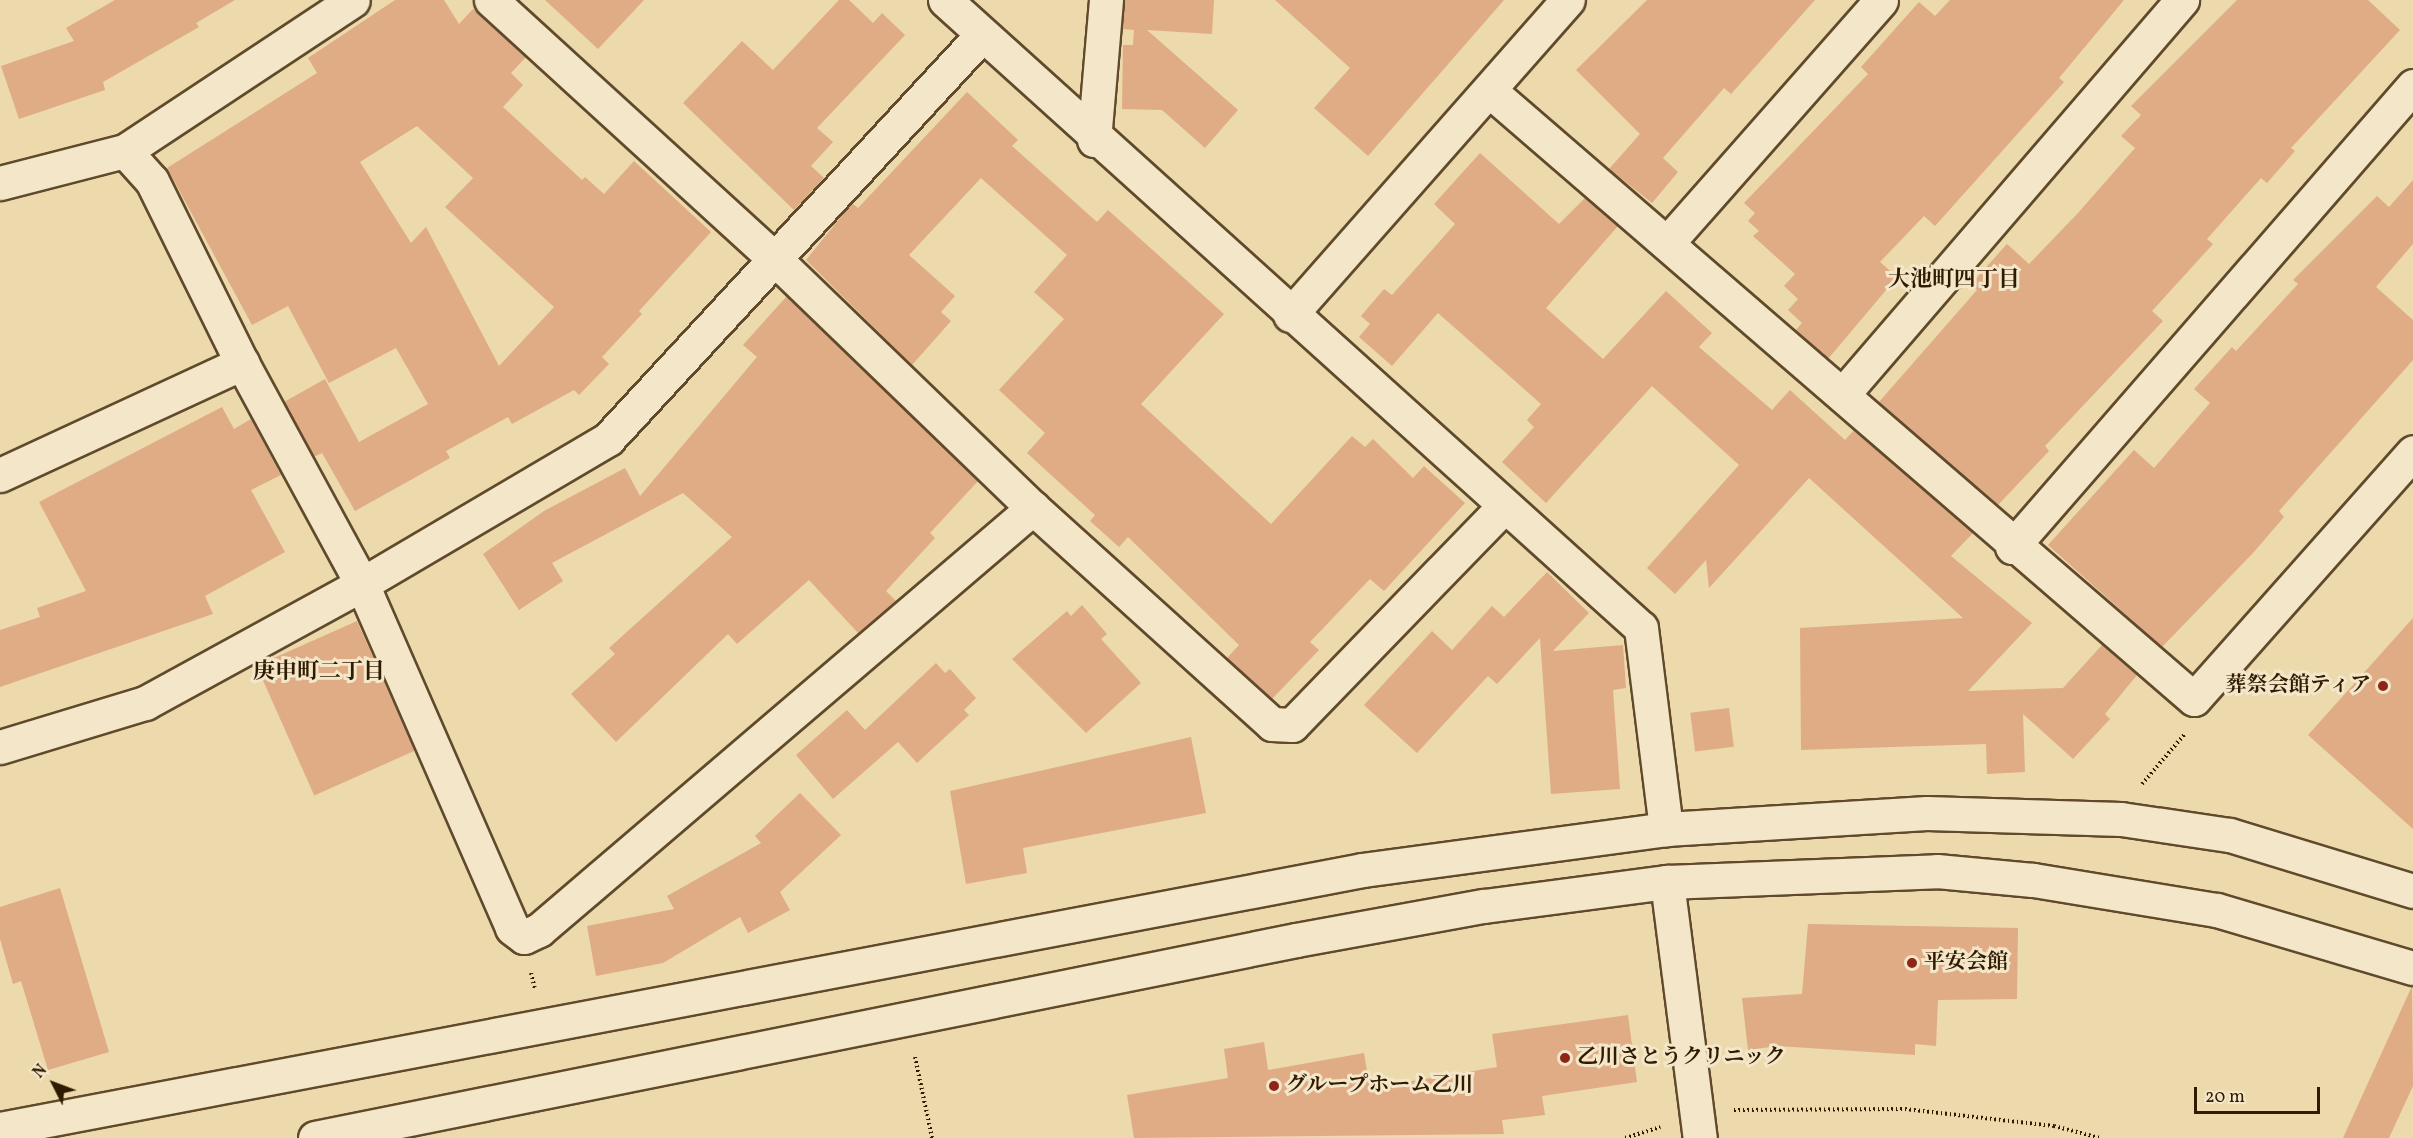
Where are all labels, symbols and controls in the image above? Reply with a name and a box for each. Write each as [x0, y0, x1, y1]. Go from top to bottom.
district label: 大池町四丁目 [1888, 268, 2020, 294]
district label: 庚申町二丁目 [253, 660, 385, 686]
place label: 葬祭会館ティア [2224, 673, 2371, 699]
marker: 葬祭会館ティア [2376, 679, 2390, 693]
place label: 平安会館 [1924, 950, 2008, 976]
marker: 平安会館 [1905, 956, 1919, 970]
place label: 乙川さとうクリニック [1577, 1045, 1787, 1071]
marker: 乙川さとうクリニック [1558, 1051, 1572, 1065]
north arrow [24, 1054, 84, 1114]
text: N [29, 1060, 53, 1084]
place label: グループホーム乙川 [1286, 1073, 1475, 1099]
scale bar [2197, 1075, 2323, 1113]
marker: グループホーム乙川 [1267, 1079, 1281, 1093]
text: 20 m [2205, 1085, 2245, 1110]

